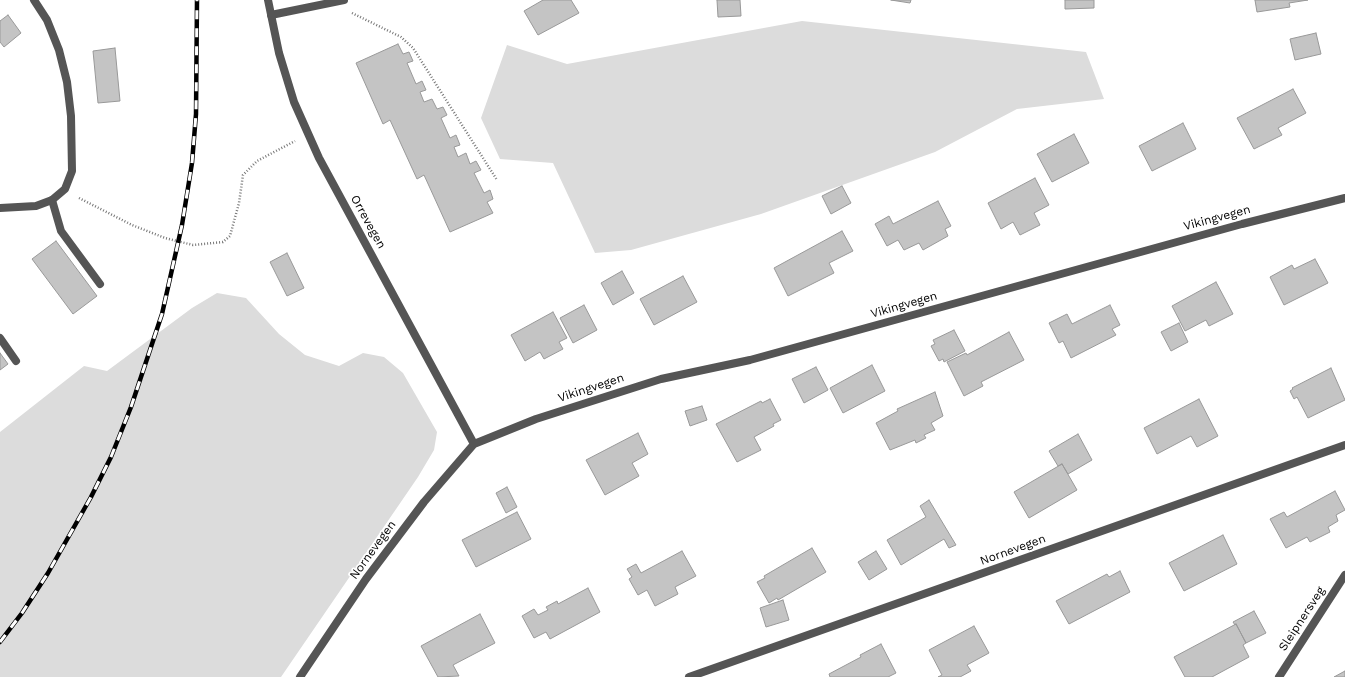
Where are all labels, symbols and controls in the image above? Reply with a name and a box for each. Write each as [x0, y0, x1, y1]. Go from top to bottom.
street label: Orrevegen [347, 193, 389, 251]
street label: Vikingvegen [1182, 202, 1252, 234]
street label: Vikingvegen [869, 289, 939, 321]
street label: Vikingvegen [556, 371, 626, 405]
street label: Nornevegen [347, 518, 399, 582]
street label: Nornevegen [978, 531, 1048, 569]
street label: Sleipnersveg [1276, 584, 1328, 654]

